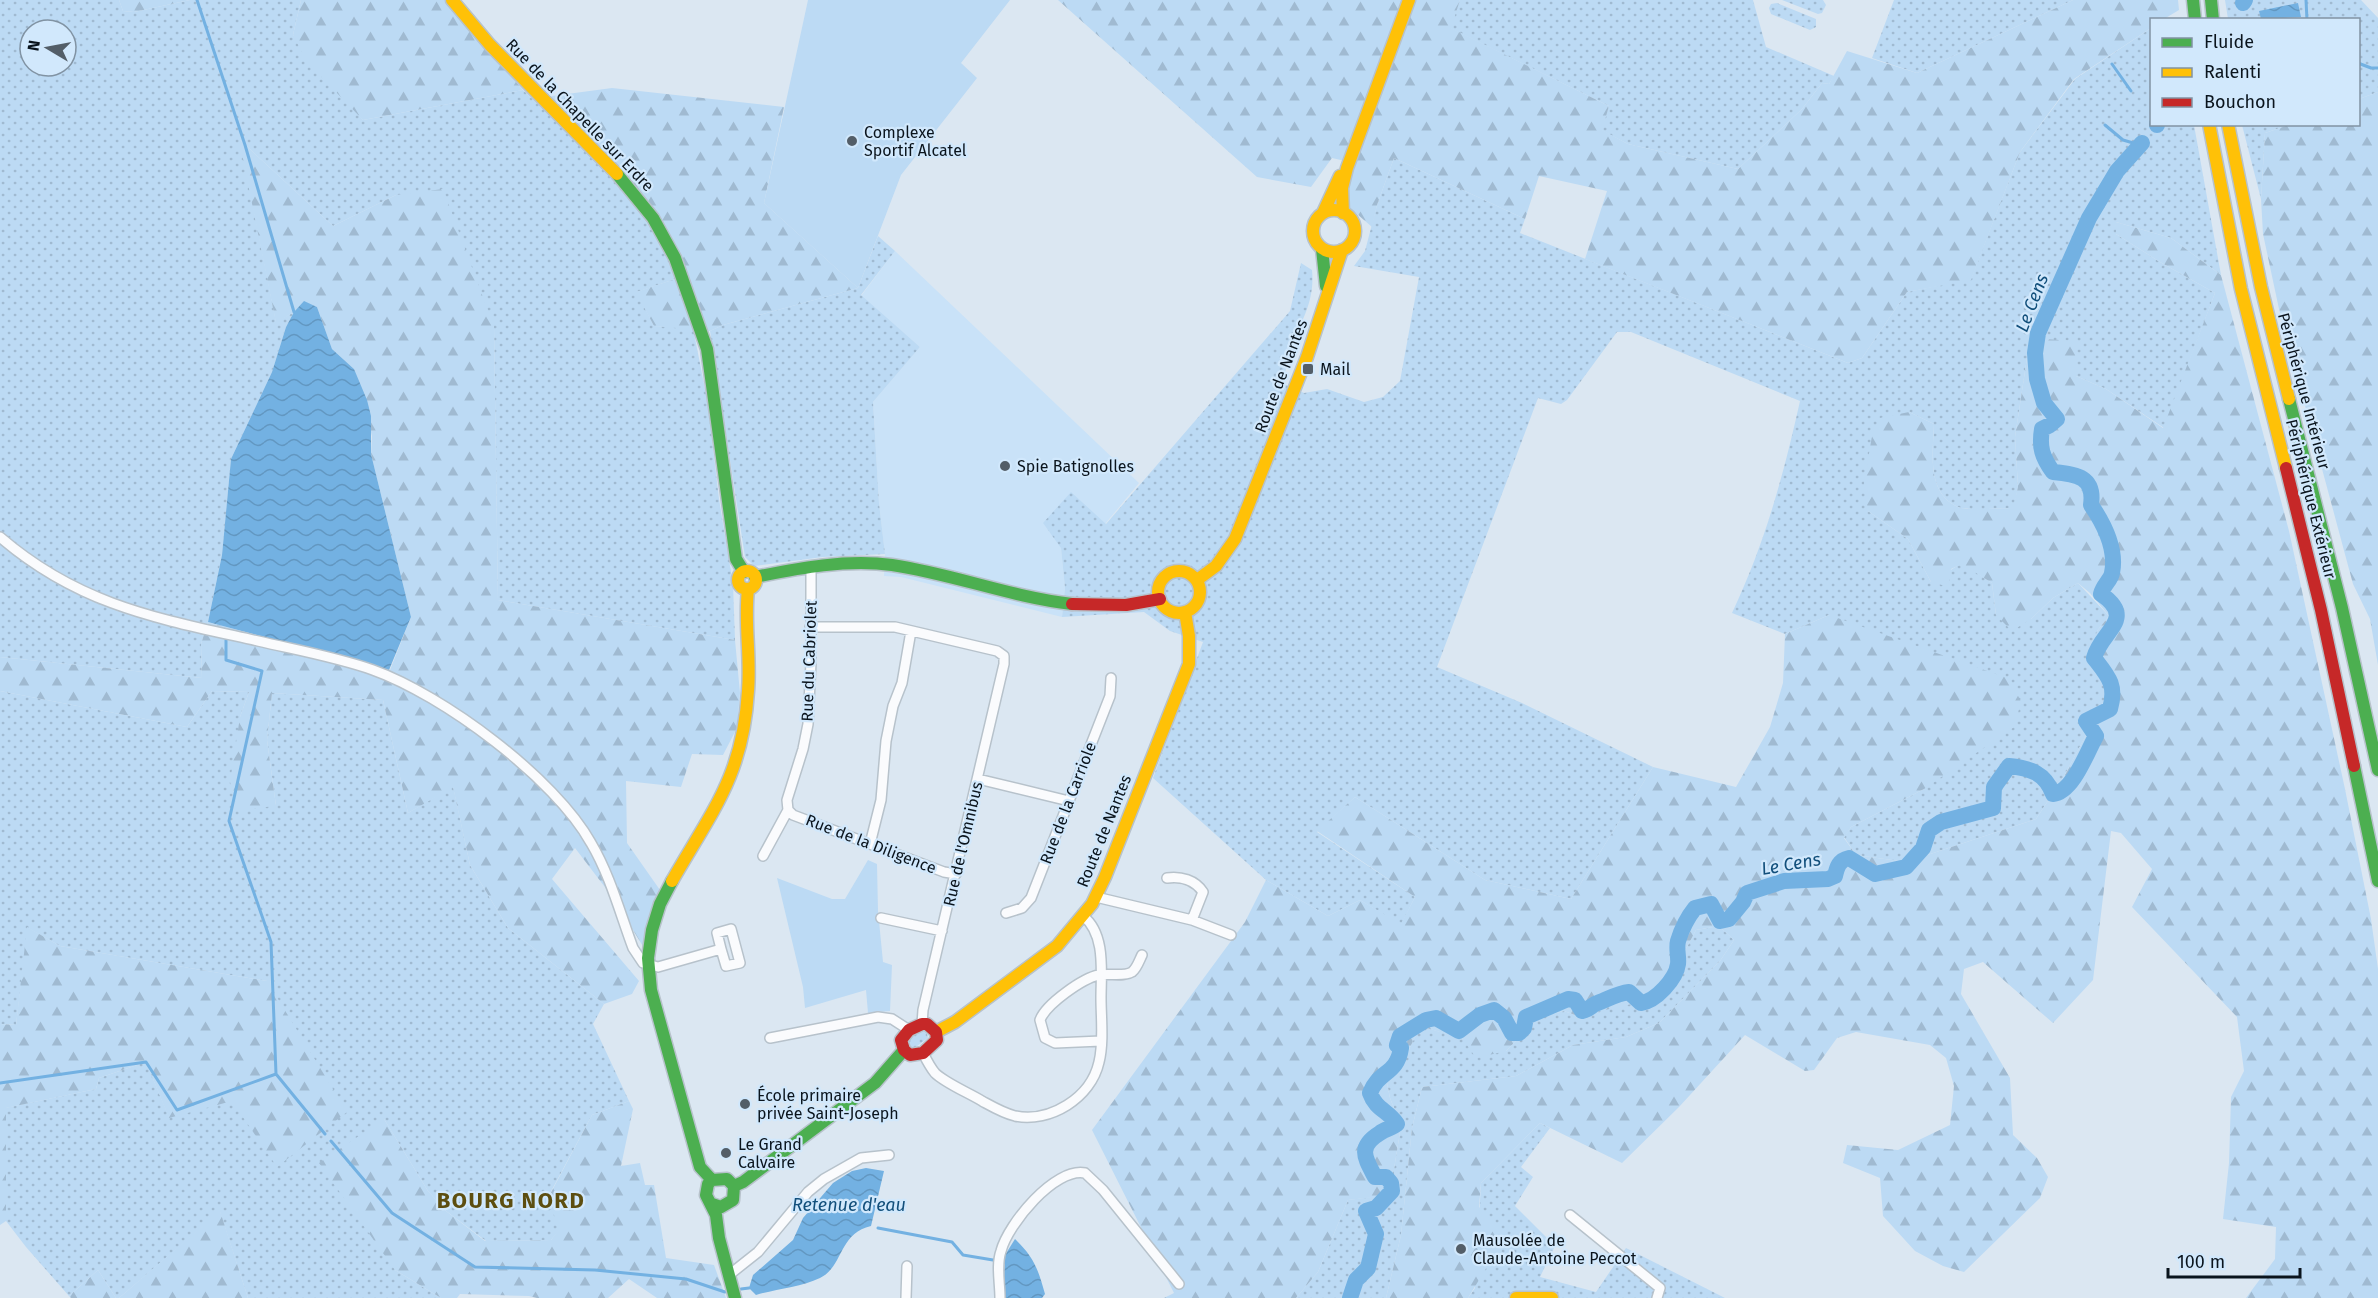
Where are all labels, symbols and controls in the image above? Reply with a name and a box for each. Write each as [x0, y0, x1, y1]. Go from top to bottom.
north arrow [18, 18, 78, 78]
legend [2150, 18, 2360, 126]
text: Fluide [2204, 31, 2254, 53]
street label: Rue de la Chapelle sur Erdre [502, 35, 658, 195]
text: N [23, 39, 44, 52]
text: Ralenti [2204, 61, 2261, 83]
text: Bouchon [2204, 91, 2276, 113]
place label: Complexe Sportif Alcatel [864, 123, 967, 160]
marker: Complexe Sportif Alcatel [845, 134, 859, 148]
water label: Le Cens [2011, 271, 2053, 335]
street label: Périphérique Intérieur [2274, 310, 2334, 472]
street label: Route de Nantes [1251, 317, 1311, 435]
place label: Mail [1320, 360, 1351, 379]
marker: Mail [1301, 362, 1315, 376]
street label: Périphérique Extérieur [2282, 417, 2340, 582]
place label: Spie Batignolles [1017, 457, 1134, 476]
marker: Spie Batignolles [998, 459, 1012, 473]
street label: Rue du Cabriolet [797, 600, 821, 722]
street label: Rue de la Carriole [1036, 739, 1100, 867]
street label: Route de Nantes [1073, 772, 1135, 890]
street label: Rue de l'Omnibus [939, 780, 987, 908]
street label: Rue de la Diligence [803, 810, 939, 878]
water label: Le Cens [1760, 848, 1822, 880]
place label: École primaire privée Saint-Joseph [757, 1085, 899, 1123]
marker: École primaire privée Saint-Joseph [738, 1097, 752, 1111]
place label: Le Grand Calvaire [738, 1135, 802, 1172]
marker: Le Grand Calvaire [719, 1146, 733, 1160]
district label: BOURG NORD [437, 1187, 585, 1214]
water label: Retenue d'eau [792, 1194, 906, 1216]
place label: Mausolée de Claude-Antoine Peccot [1473, 1231, 1637, 1268]
scale bar [2168, 1241, 2300, 1279]
marker: Mausolée de Claude-Antoine Peccot [1454, 1242, 1468, 1256]
text: 100 m [2177, 1251, 2225, 1273]

